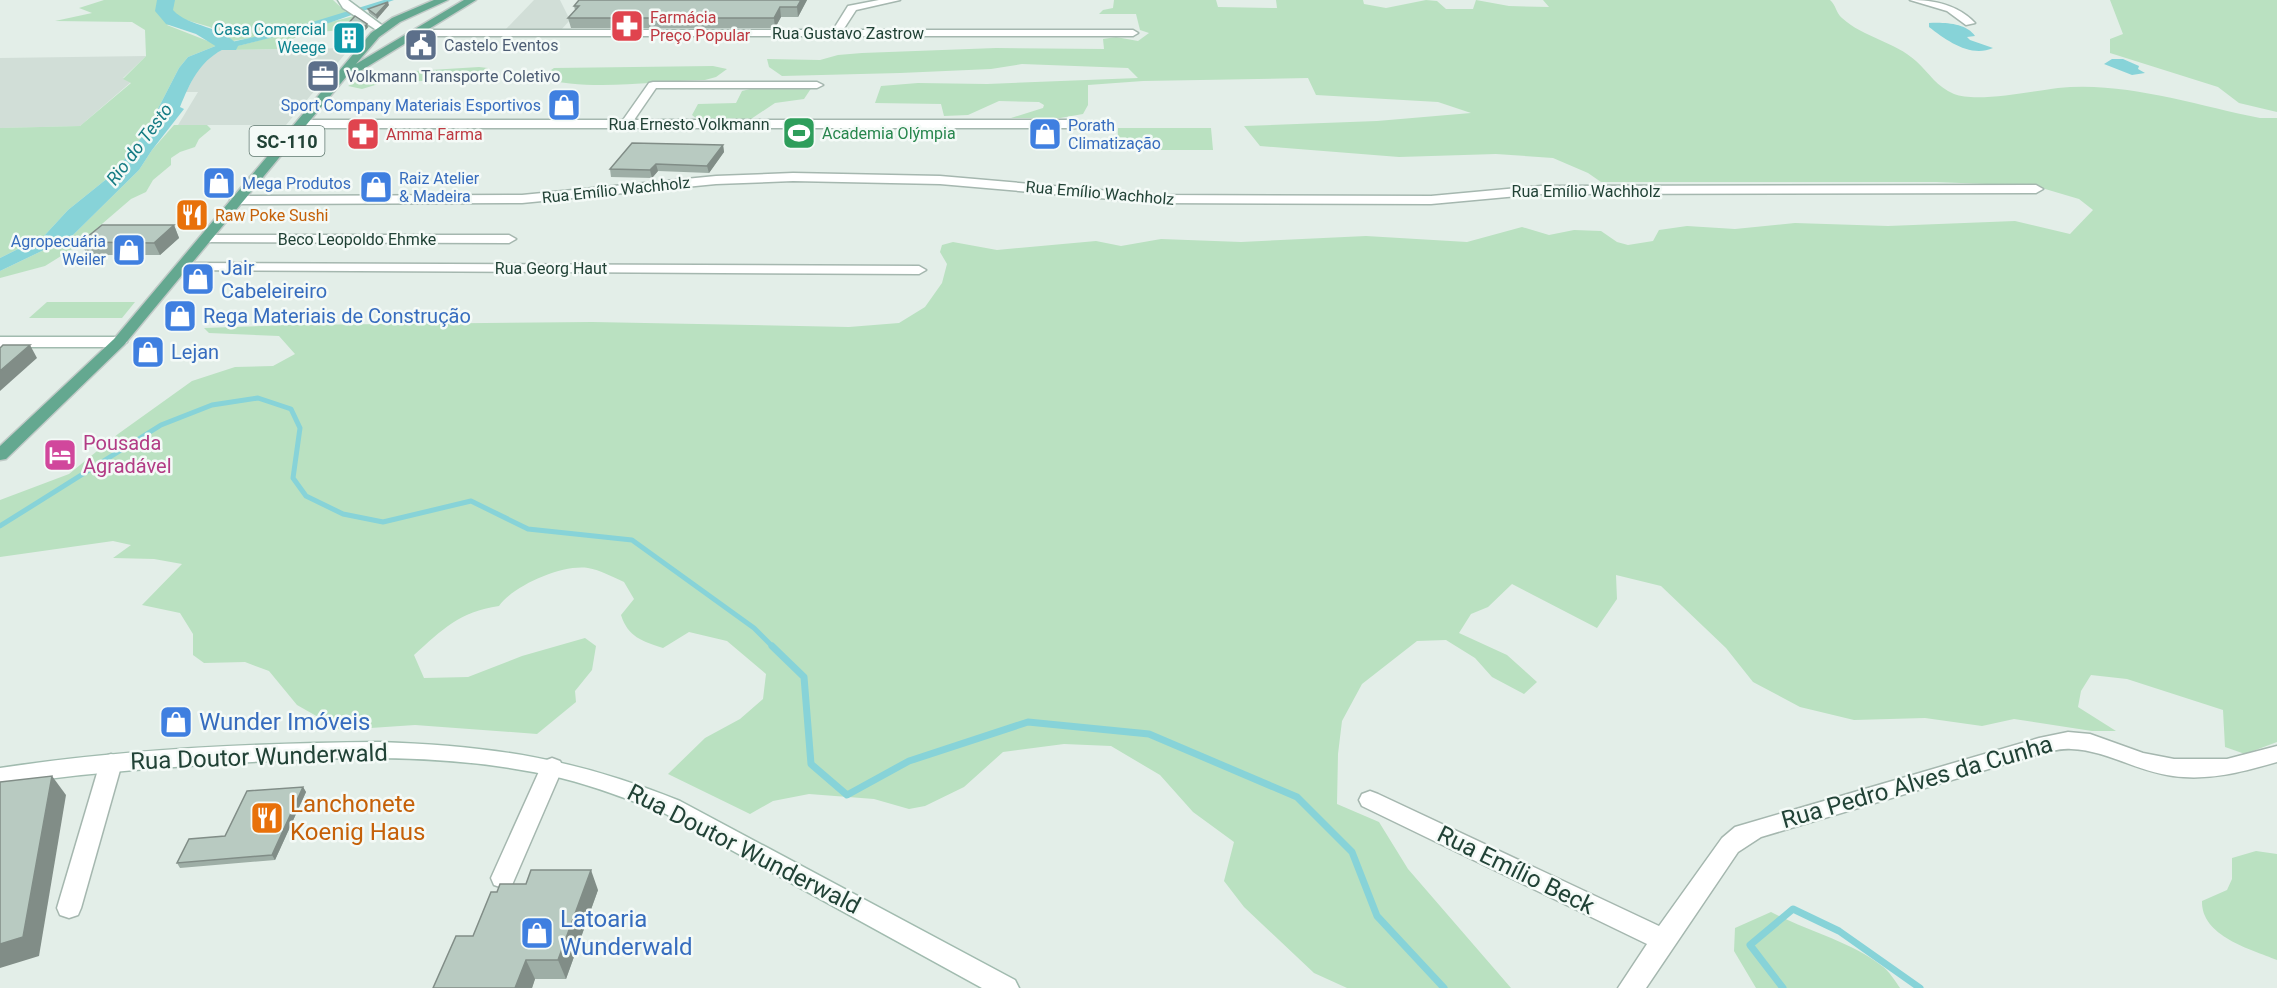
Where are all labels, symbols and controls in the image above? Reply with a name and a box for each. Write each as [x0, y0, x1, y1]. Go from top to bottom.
pharmacy icon: Farmácia Preço Popular [609, 8, 645, 44]
place label: Farmácia Preço Popular [650, 8, 751, 45]
place label: Casa Comercial Weege [214, 20, 326, 57]
building icon: Casa Comercial Weege [331, 20, 367, 56]
street label: Rua Gustavo Zastrow [772, 24, 924, 43]
public building icon: Castelo Eventos [403, 27, 439, 63]
place label: Castelo Eventos [444, 36, 558, 55]
office icon: Volkmann Transporte Coletivo [305, 58, 341, 94]
place label: Volkmann Transporte Coletivo [346, 67, 560, 86]
shop icon: Sport Company Materiais Esportivos [546, 87, 582, 123]
place label: Sport Company Materiais Esportivos [281, 96, 541, 115]
water label: Rio do Testo [102, 99, 176, 189]
street label: Rua Ernesto Volkmann [609, 115, 769, 134]
sports icon: Academia Olýmpia [781, 115, 817, 151]
pharmacy icon: Amma Farma [345, 116, 381, 152]
shop icon: Porath Climatização [1027, 116, 1063, 152]
place label: Porath Climatização [1068, 116, 1161, 153]
place label: Academia Olýmpia [822, 124, 956, 143]
place label: Amma Farma [386, 125, 483, 144]
road number: SC-110 [250, 126, 324, 156]
shop icon: Mega Produtos [201, 165, 237, 201]
shop icon: Raiz Atelier & Madeira [358, 169, 394, 205]
place label: Raiz Atelier & Madeira [399, 169, 480, 206]
street label: Rua Emílio Wachholz [541, 173, 691, 207]
place label: Mega Produtos [242, 174, 351, 193]
street label: Rua Emílio Wachholz [1025, 177, 1175, 209]
street label: Rua Emílio Wachholz [1512, 182, 1661, 201]
restaurant icon: Raw Poke Sushi [174, 197, 210, 233]
place label: Raw Poke Sushi [215, 206, 328, 225]
street label: Beco Leopoldo Ehmke [278, 230, 436, 249]
place label: Agropecuária Weiler [11, 232, 107, 269]
shop icon: Agropecuária Weiler [111, 232, 147, 268]
place label: Jair Cabeleireiro [221, 256, 327, 303]
street label: Rua Georg Haut [495, 259, 607, 278]
shop icon: Jair Cabeleireiro [180, 261, 216, 297]
shop icon: Rega Materiais de Construção [162, 298, 198, 334]
place label: Rega Materiais de Construção [203, 304, 471, 328]
shop icon: Lejan [130, 334, 166, 370]
place label: Lejan [171, 340, 219, 364]
place label: Pousada Agradável [83, 431, 172, 478]
hotel icon: Pousada Agradável [42, 437, 78, 473]
shop icon: Wunder Imóveis [158, 704, 194, 740]
place label: Wunder Imóveis [199, 708, 370, 736]
street label: Rua Pedro Alves da Cunha [1778, 730, 2056, 834]
street label: Rua Doutor Wunderwald [130, 739, 388, 775]
street label: Rua Doutor Wunderwald [623, 778, 865, 920]
place label: Lanchonete Koenig Haus [290, 790, 425, 846]
restaurant icon: Lanchonete Koenig Haus [249, 800, 285, 836]
street label: Rua Emílio Beck [1433, 820, 1600, 921]
place label: Latoaria Wunderwald [560, 905, 693, 961]
shop icon: Latoaria Wunderwald [519, 915, 555, 951]

